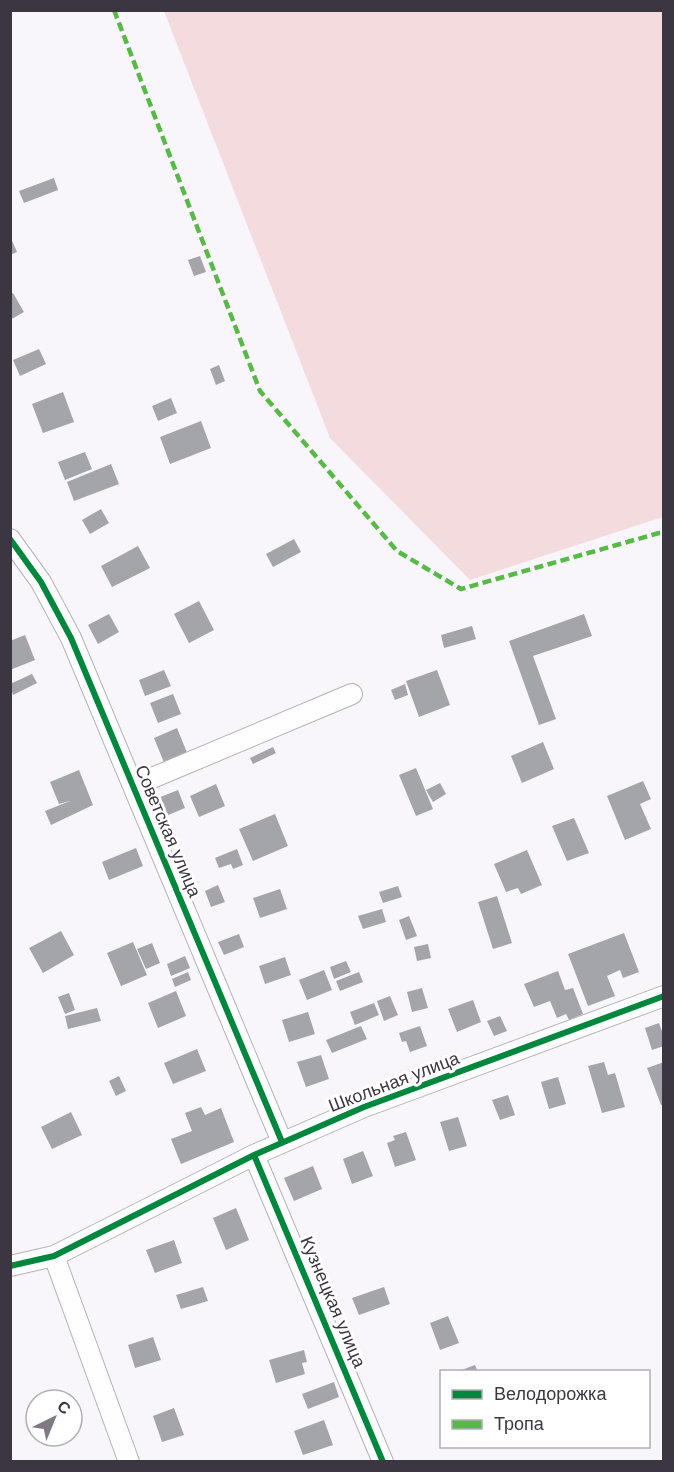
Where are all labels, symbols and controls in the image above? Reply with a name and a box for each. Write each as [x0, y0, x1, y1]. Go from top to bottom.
street label: Советская улица [131, 762, 205, 901]
street label: Школьная улица [326, 1048, 463, 1116]
street label: Кузнецкая улица [296, 1233, 370, 1371]
legend [440, 1370, 650, 1448]
text: Велодорожка [494, 1384, 607, 1404]
north arrow [24, 1388, 84, 1448]
text: С [54, 1397, 74, 1418]
text: Тропа [494, 1414, 545, 1434]

